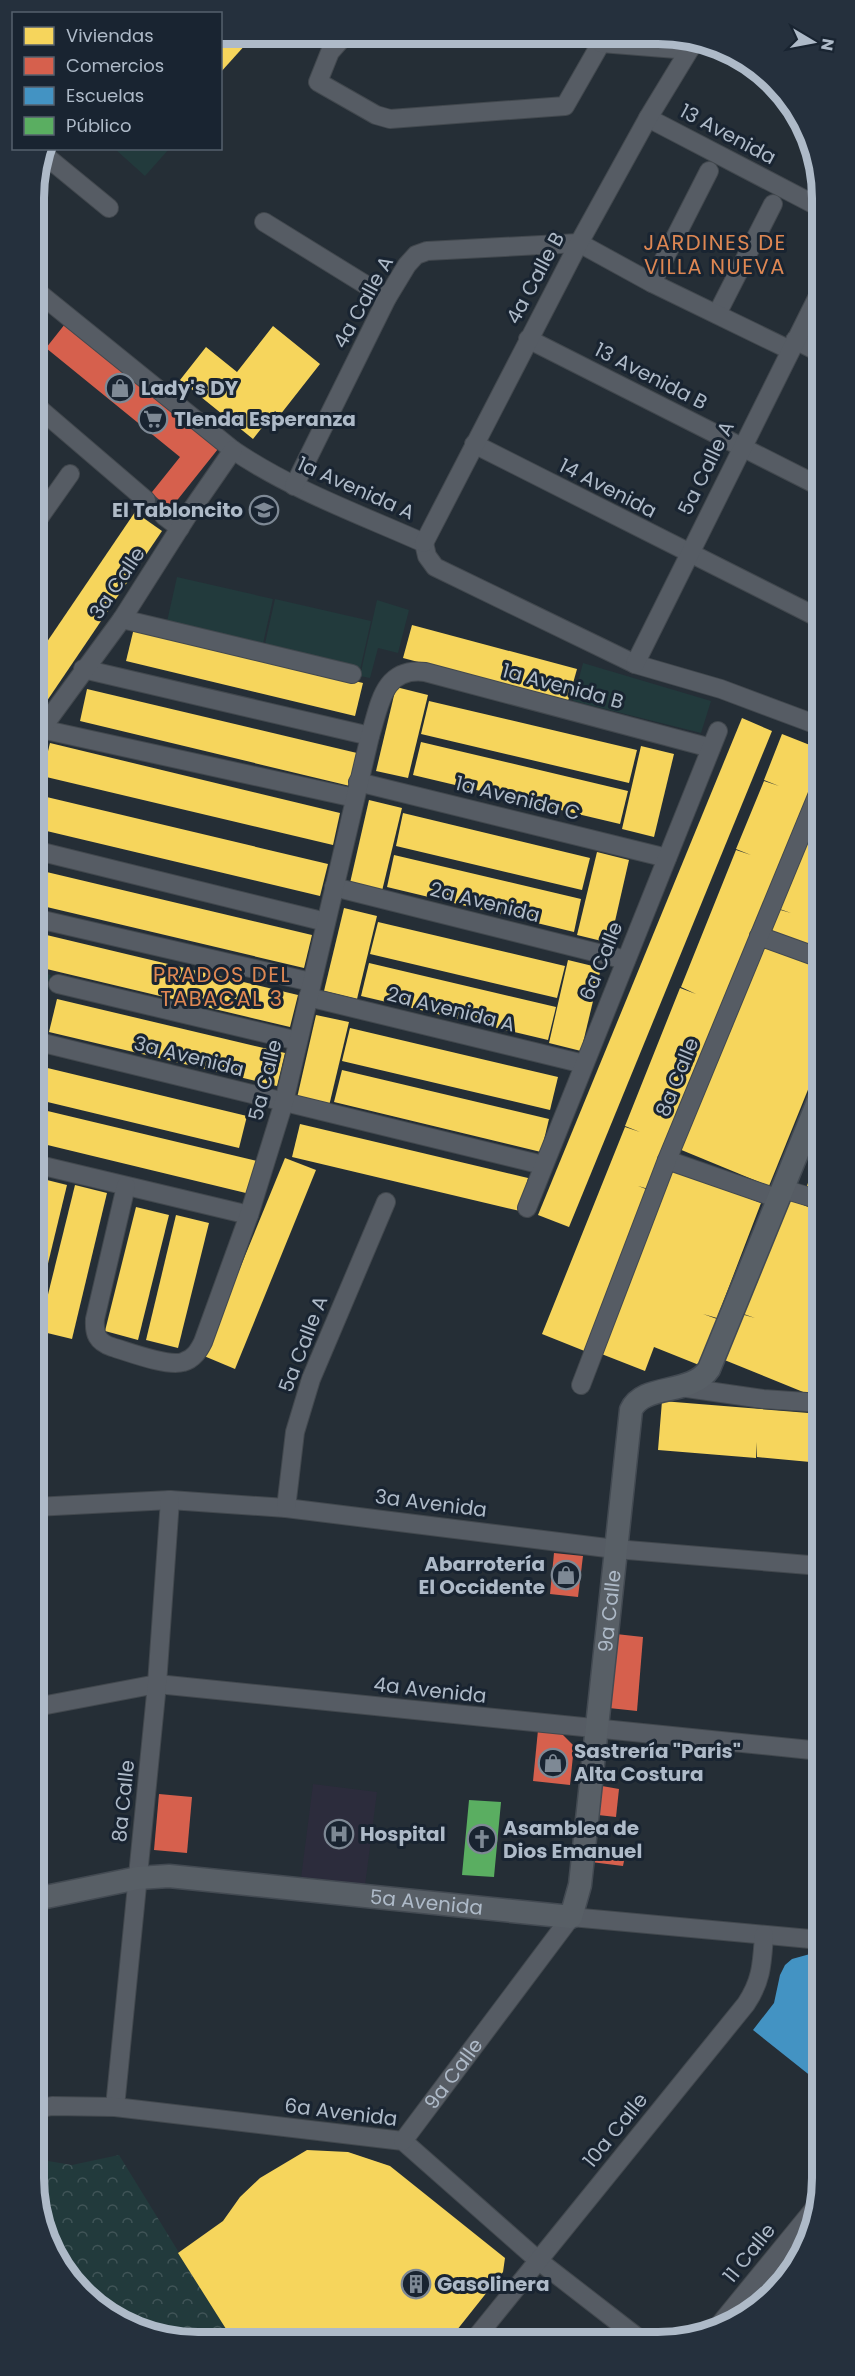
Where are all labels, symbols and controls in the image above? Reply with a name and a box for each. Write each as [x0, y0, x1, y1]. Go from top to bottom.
legend [12, 12, 222, 150]
north arrow [783, 12, 843, 72]
text: Viviendas [66, 23, 154, 48]
text: N [815, 37, 840, 52]
text: Comercios [66, 53, 164, 78]
text: Escuelas [66, 83, 144, 108]
street label: 13 Avenida [675, 97, 781, 171]
text: Público [66, 113, 131, 138]
street label: 4a Calle B [499, 227, 571, 329]
district label: JARDINES DE VILLA NUEVA [643, 228, 787, 281]
street label: 4a Calle A [326, 251, 400, 353]
street label: 13 Avenida B [590, 336, 712, 416]
shop icon: Lady's DY [104, 372, 136, 404]
place label: Lady's DY [141, 374, 239, 402]
supermarket icon: TIenda Esperanza [137, 403, 169, 435]
place label: TIenda Esperanza [174, 405, 356, 433]
street label: 5a Calle A [671, 416, 741, 520]
street label: 1a Avenida A [293, 450, 419, 526]
street label: 14 Avenida [554, 451, 662, 525]
school or university icon: El Tabloncito [248, 494, 280, 526]
place label: El Tabloncito [112, 496, 243, 524]
street label: 3a Calle [83, 541, 151, 625]
street label: 1a Avenida B [499, 656, 627, 716]
street label: 1a Avenida C [453, 769, 583, 827]
street label: 2a Avenida [427, 875, 543, 929]
street label: 6a Calle [573, 917, 629, 1005]
district label: PRADOS DEL TABACAL 3 [153, 960, 291, 1013]
street label: 2a Avenida A [384, 980, 518, 1038]
street label: 3a Avenida [131, 1029, 247, 1083]
street label: 8a Calle [649, 1033, 705, 1121]
street label: 5a Calle [241, 1037, 289, 1123]
street label: 5a Calle A [272, 1292, 334, 1396]
street label: 3a Avenida [373, 1482, 489, 1524]
place label: Abarrotería El Occidente [418, 1550, 545, 1601]
shop icon: Abarrotería El Occidente [550, 1559, 582, 1591]
street label: 9a Calle [591, 1568, 628, 1654]
street label: 4a Avenida [372, 1670, 488, 1710]
place label: Sastrería "Paris" Alta Costura [574, 1737, 741, 1788]
shop icon: Sastrería "Paris" Alta Costura [537, 1747, 569, 1779]
street label: 8a Calle [105, 1758, 141, 1844]
place label: Asamblea de Dios Emanuel [503, 1814, 642, 1865]
hospital icon: Hospital [323, 1818, 355, 1850]
place label: Hospital [360, 1820, 446, 1848]
church icon: Asamblea de Dios Emanuel [466, 1823, 498, 1855]
street label: 5a Avenida [369, 1883, 484, 1922]
street label: 9a Calle [417, 2032, 489, 2115]
street label: 10a Calle [576, 2087, 654, 2173]
street label: 6a Avenida [283, 2091, 399, 2133]
street label: 11 Calle [716, 2217, 782, 2289]
building icon: Gasolinera [400, 2268, 432, 2300]
place label: Gasolinera [437, 2270, 549, 2298]

